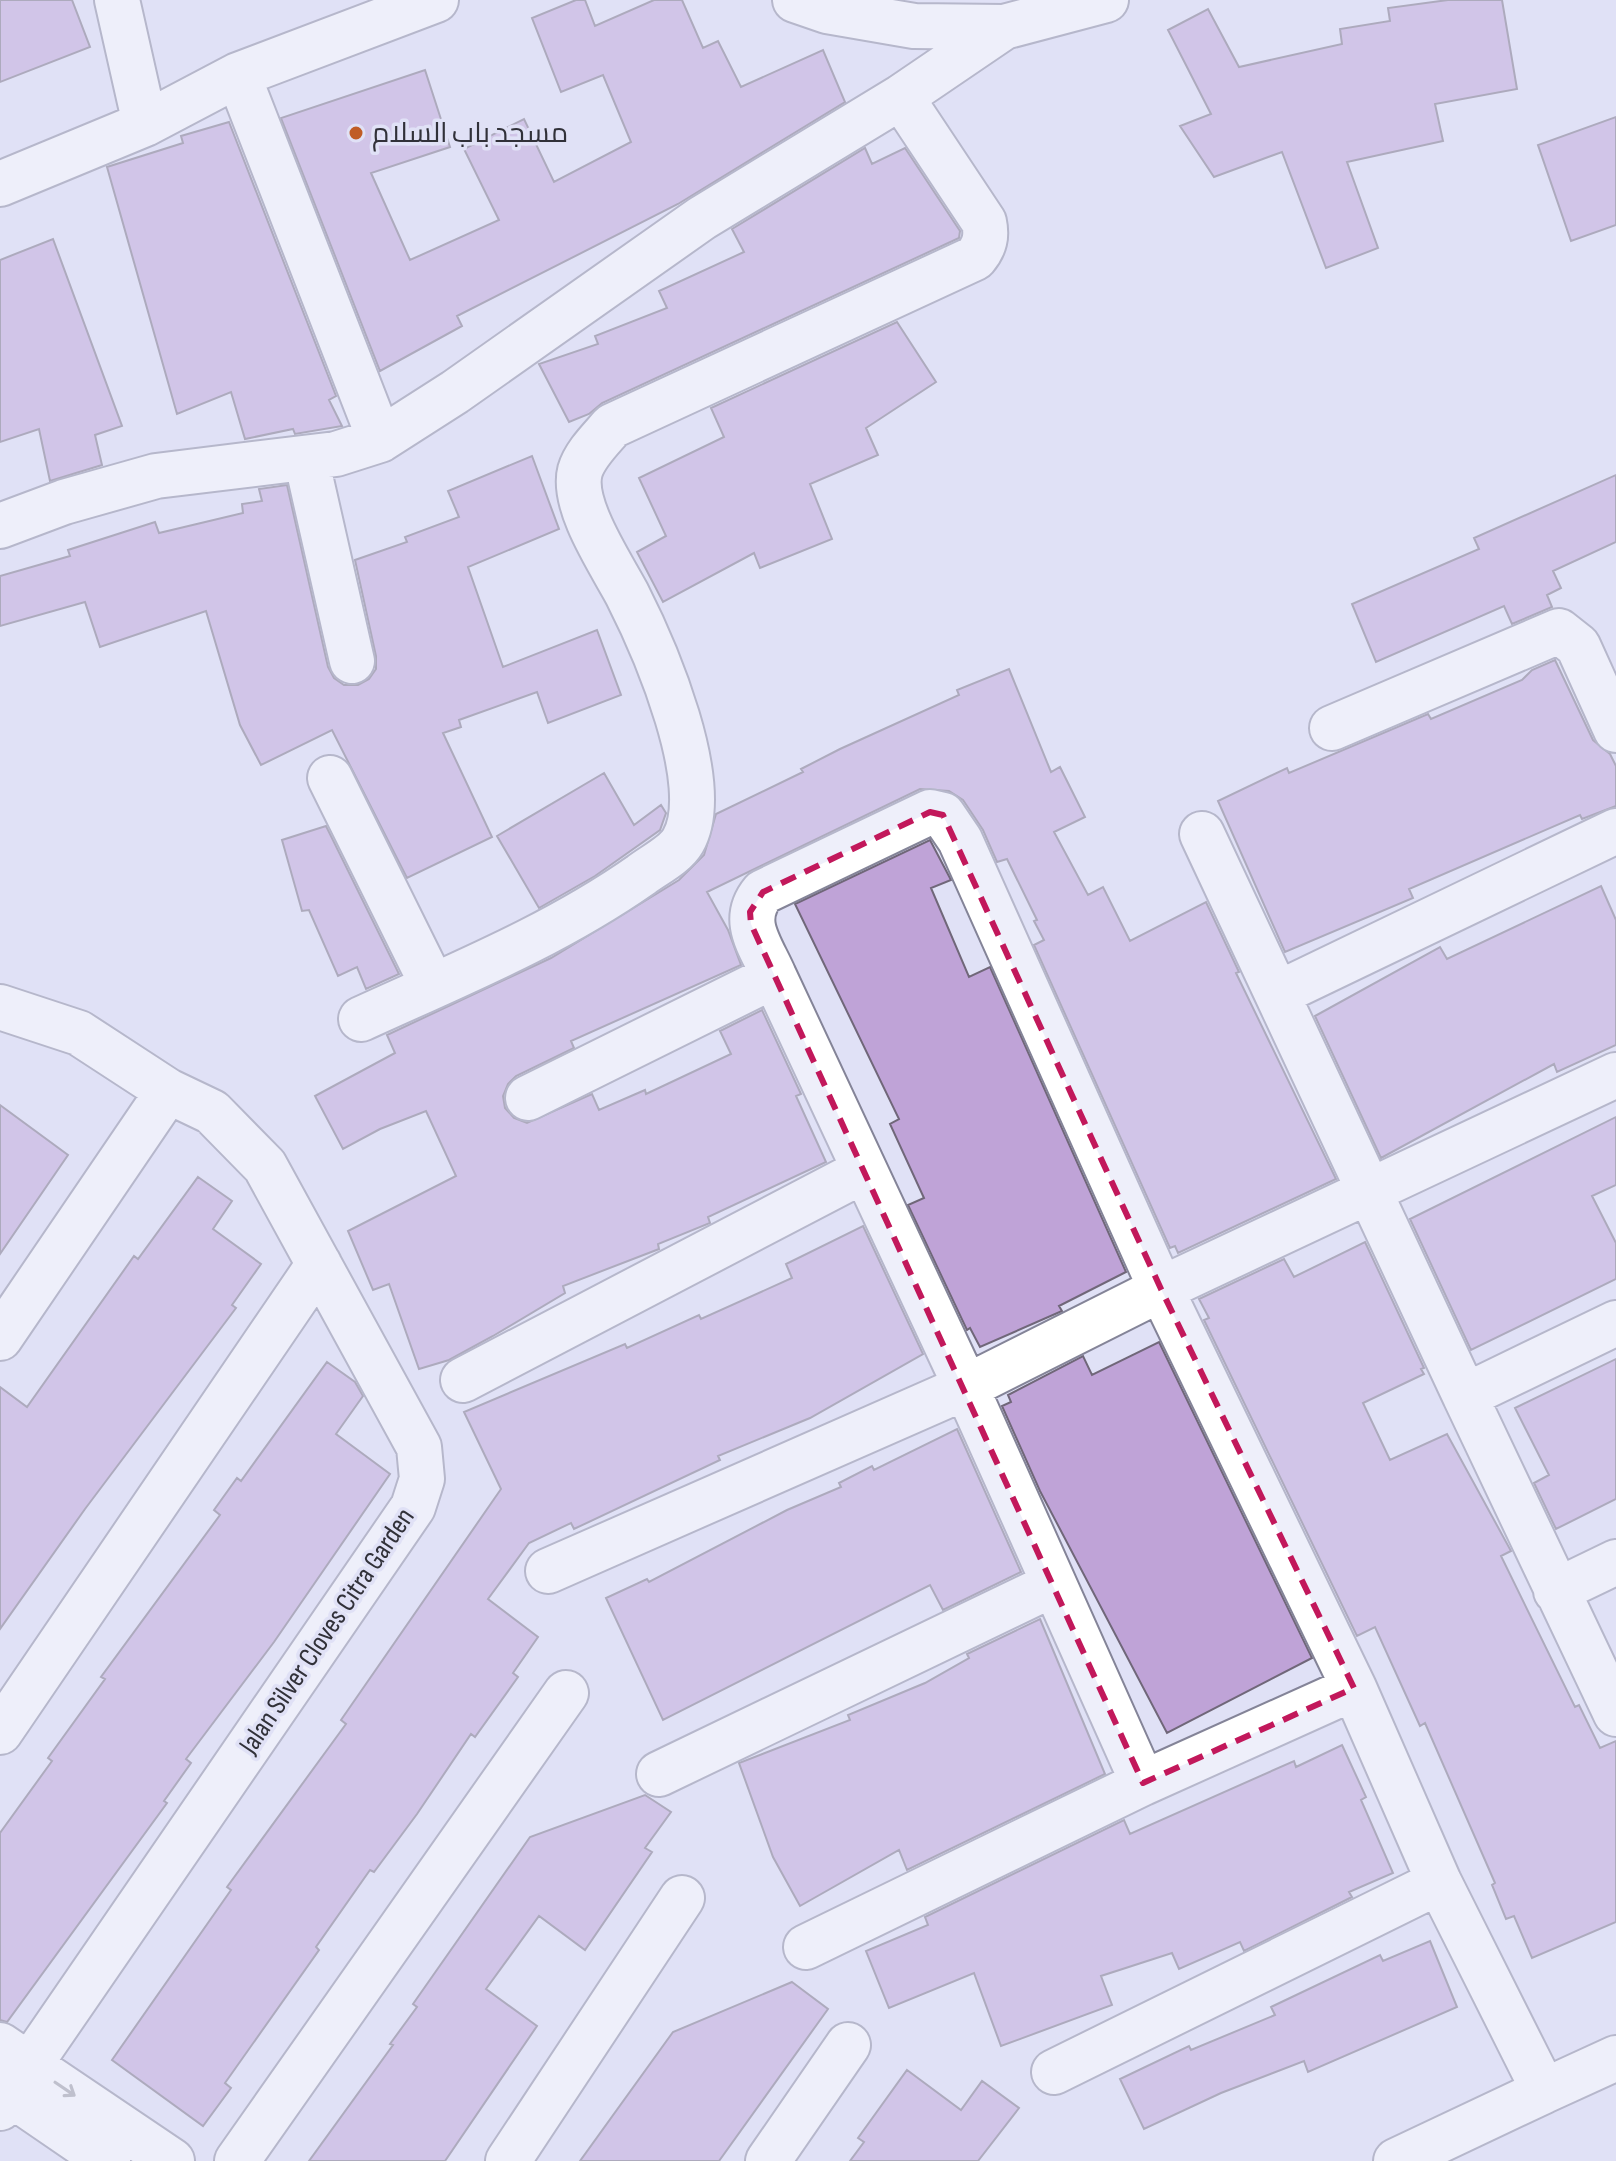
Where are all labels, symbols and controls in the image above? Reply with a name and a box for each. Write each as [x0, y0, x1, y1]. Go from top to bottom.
place label: مسجد باب السلام [372, 117, 568, 152]
marker: مسجد باب السلام [347, 124, 365, 142]
street label: Jalan Silver Cloves Citra Garden [232, 1502, 422, 1761]
one-way arrow [53, 2081, 75, 2097]

